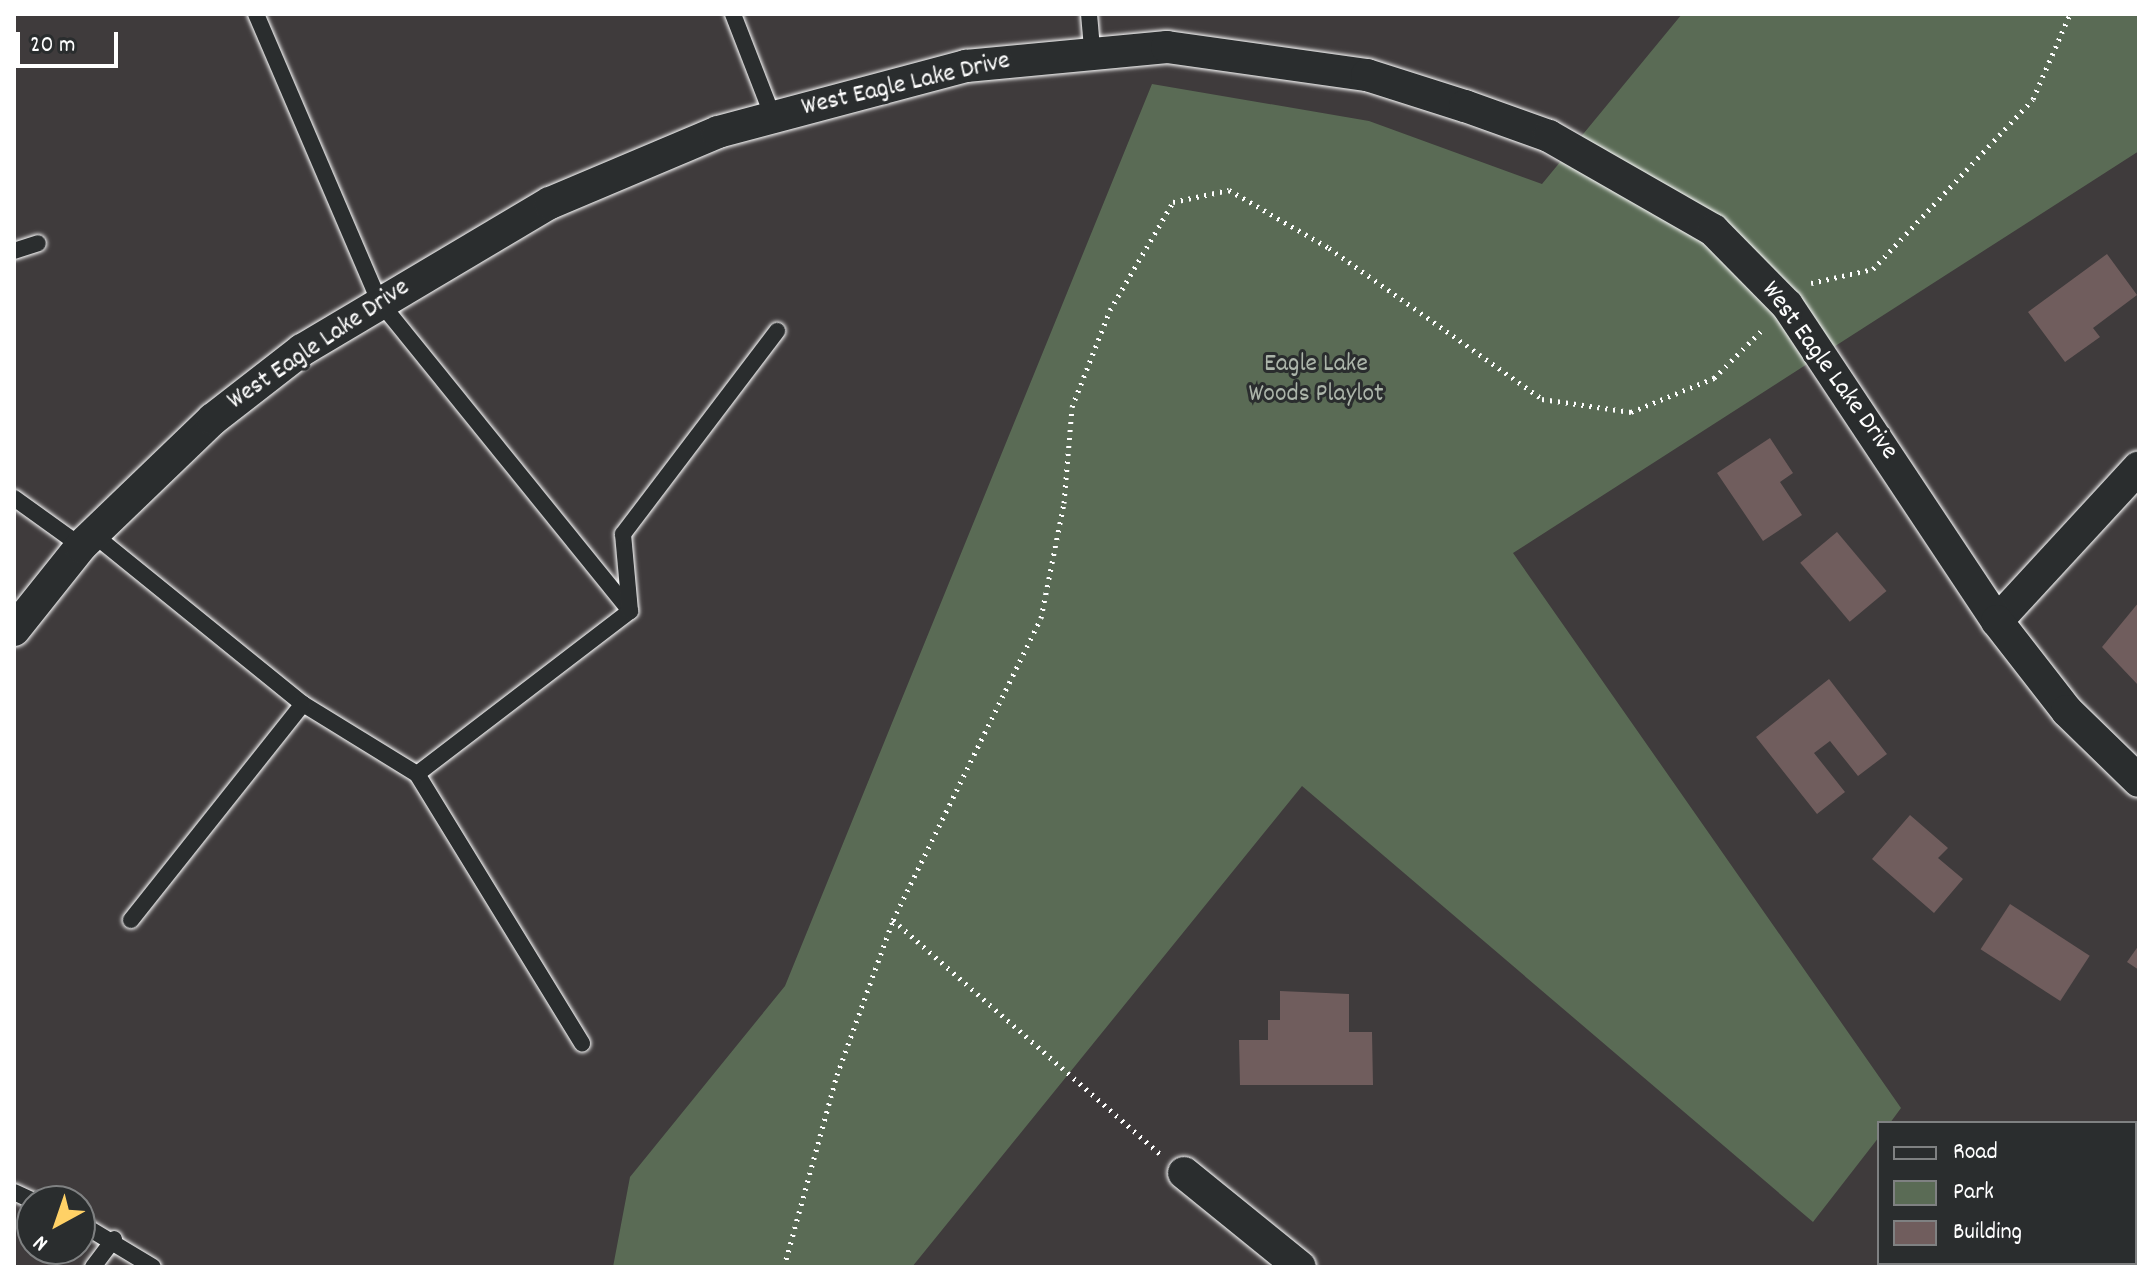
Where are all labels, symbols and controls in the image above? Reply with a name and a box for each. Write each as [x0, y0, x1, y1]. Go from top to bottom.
scale bar [20, 16, 122, 66]
text: 20 m [30, 29, 76, 63]
street label: West Eagle Lake Drive [799, 46, 1013, 124]
street label: West Eagle Lake Drive [222, 273, 416, 417]
street label: West Eagle Lake Drive [1754, 276, 1904, 466]
park label: Eagle Lake Woods Playlot [1248, 349, 1384, 410]
legend [1877, 1121, 2137, 1265]
text: Road [1953, 1136, 1998, 1170]
text: Park [1953, 1176, 1994, 1210]
north arrow [16, 1185, 96, 1265]
text: Building [1953, 1216, 2022, 1250]
text: N [27, 1227, 56, 1258]

